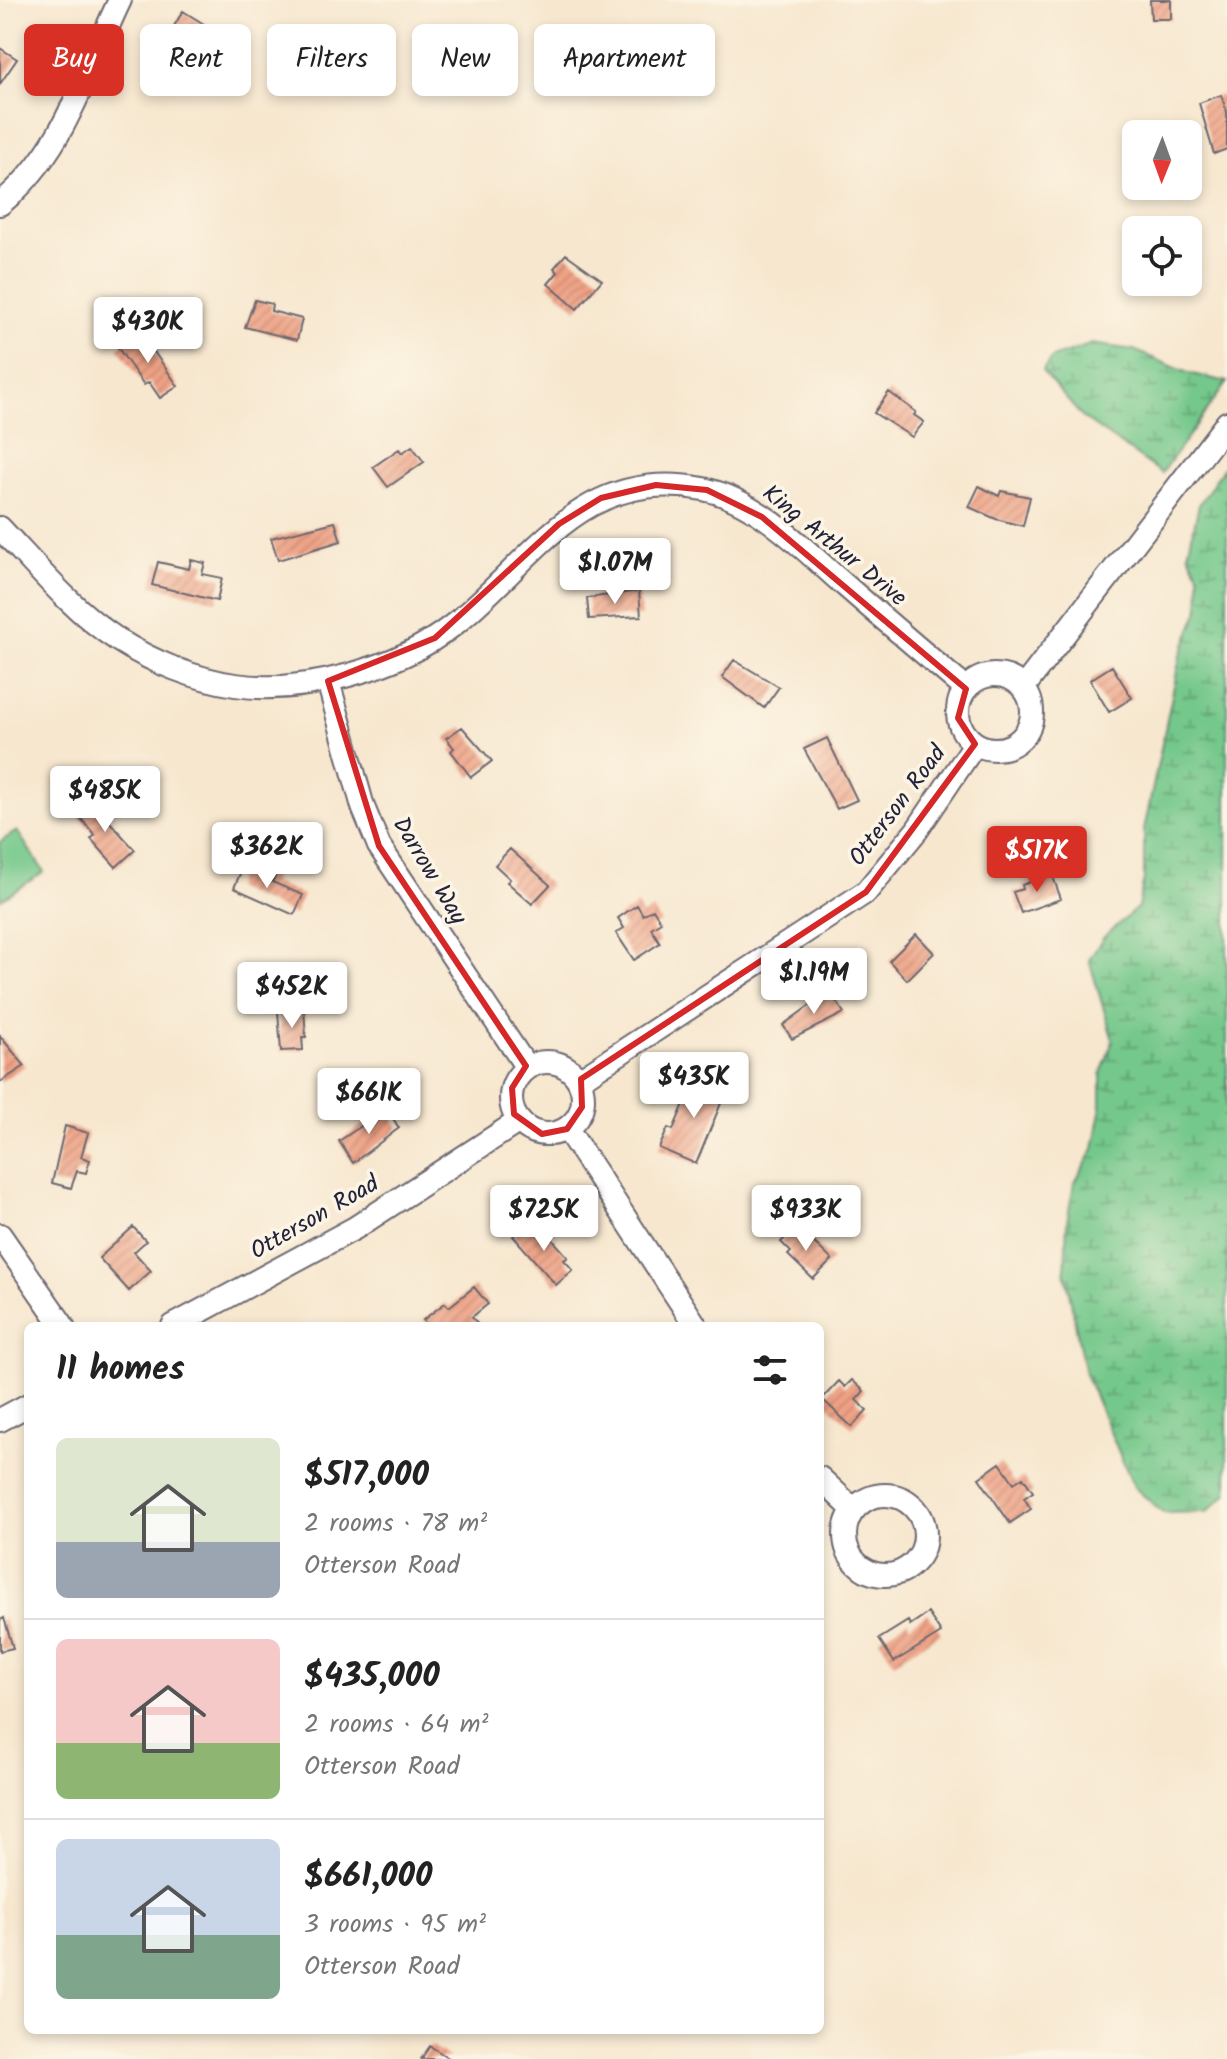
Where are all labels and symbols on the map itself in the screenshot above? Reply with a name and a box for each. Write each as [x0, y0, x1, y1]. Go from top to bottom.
north arrow [1122, 120, 1202, 200]
pin: $430K [92, 297, 204, 365]
street label: King Arthur Drive [753, 475, 915, 617]
pin: $1.07M [550, 538, 680, 606]
street label: Otterson Road [839, 736, 957, 875]
pin: $485K [49, 766, 161, 834]
street label: Darrow Way [381, 809, 477, 933]
pin: $362K [211, 822, 323, 890]
pin: $517K [981, 826, 1093, 894]
pin: $1.19M [749, 948, 879, 1016]
pin: $452K [236, 962, 348, 1030]
pin: $435K [638, 1052, 750, 1120]
pin: $661K [313, 1068, 425, 1136]
street label: Otterson Road [243, 1165, 388, 1271]
pin: $725K [488, 1185, 600, 1253]
pin: $933K [750, 1185, 862, 1253]

